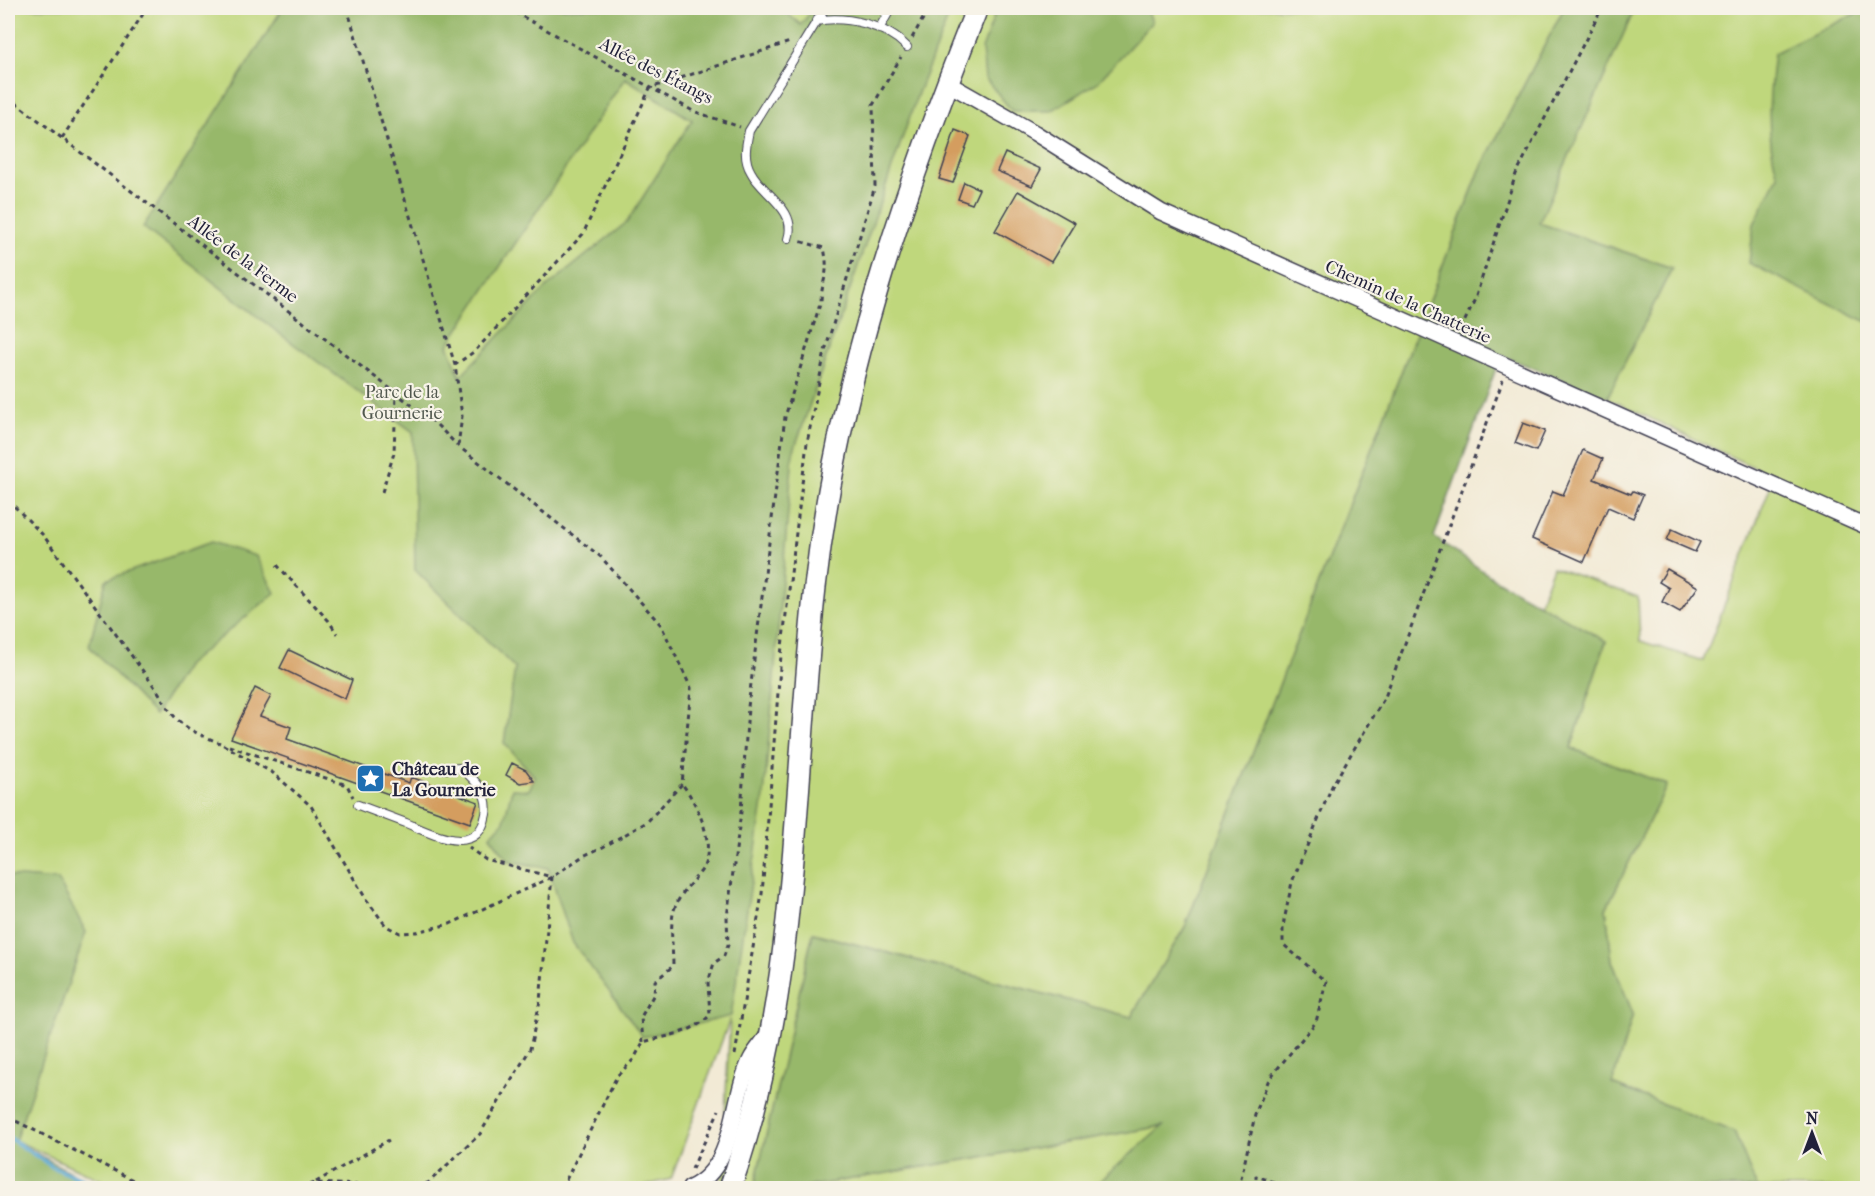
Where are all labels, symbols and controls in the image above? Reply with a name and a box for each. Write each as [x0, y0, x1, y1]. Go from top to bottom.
street label: Allée des Étangs [595, 32, 717, 109]
street label: Allée de la Ferme [183, 210, 302, 307]
street label: Chemin de la Chatterie [1322, 256, 1494, 348]
park label: Parc de la Gournerie [362, 382, 442, 424]
place label: Château de La Gournerie [392, 759, 496, 801]
place icon: Château de La Gournerie [355, 763, 387, 795]
north arrow [1782, 1103, 1842, 1163]
text: N [1806, 1109, 1819, 1128]

